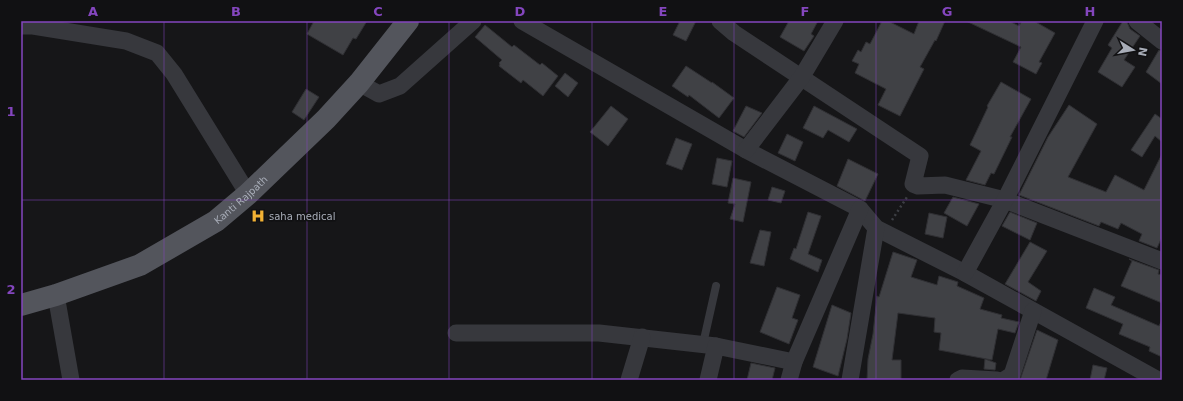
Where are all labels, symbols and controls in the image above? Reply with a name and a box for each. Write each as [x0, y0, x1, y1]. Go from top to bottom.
text: A [88, 4, 98, 19]
text: B [231, 4, 241, 19]
text: C [373, 4, 383, 19]
text: D [515, 4, 526, 19]
text: E [659, 4, 667, 19]
text: F [801, 4, 809, 19]
text: G [942, 4, 952, 19]
text: H [1085, 4, 1095, 19]
north arrow [1113, 30, 1153, 70]
text: N [1135, 46, 1150, 58]
text: 1 [6, 104, 16, 119]
street label: Kanti Rajpath [212, 173, 269, 226]
hospital icon: saha medical [250, 208, 266, 224]
place label: saha medical [269, 211, 335, 222]
text: 2 [6, 282, 16, 297]

